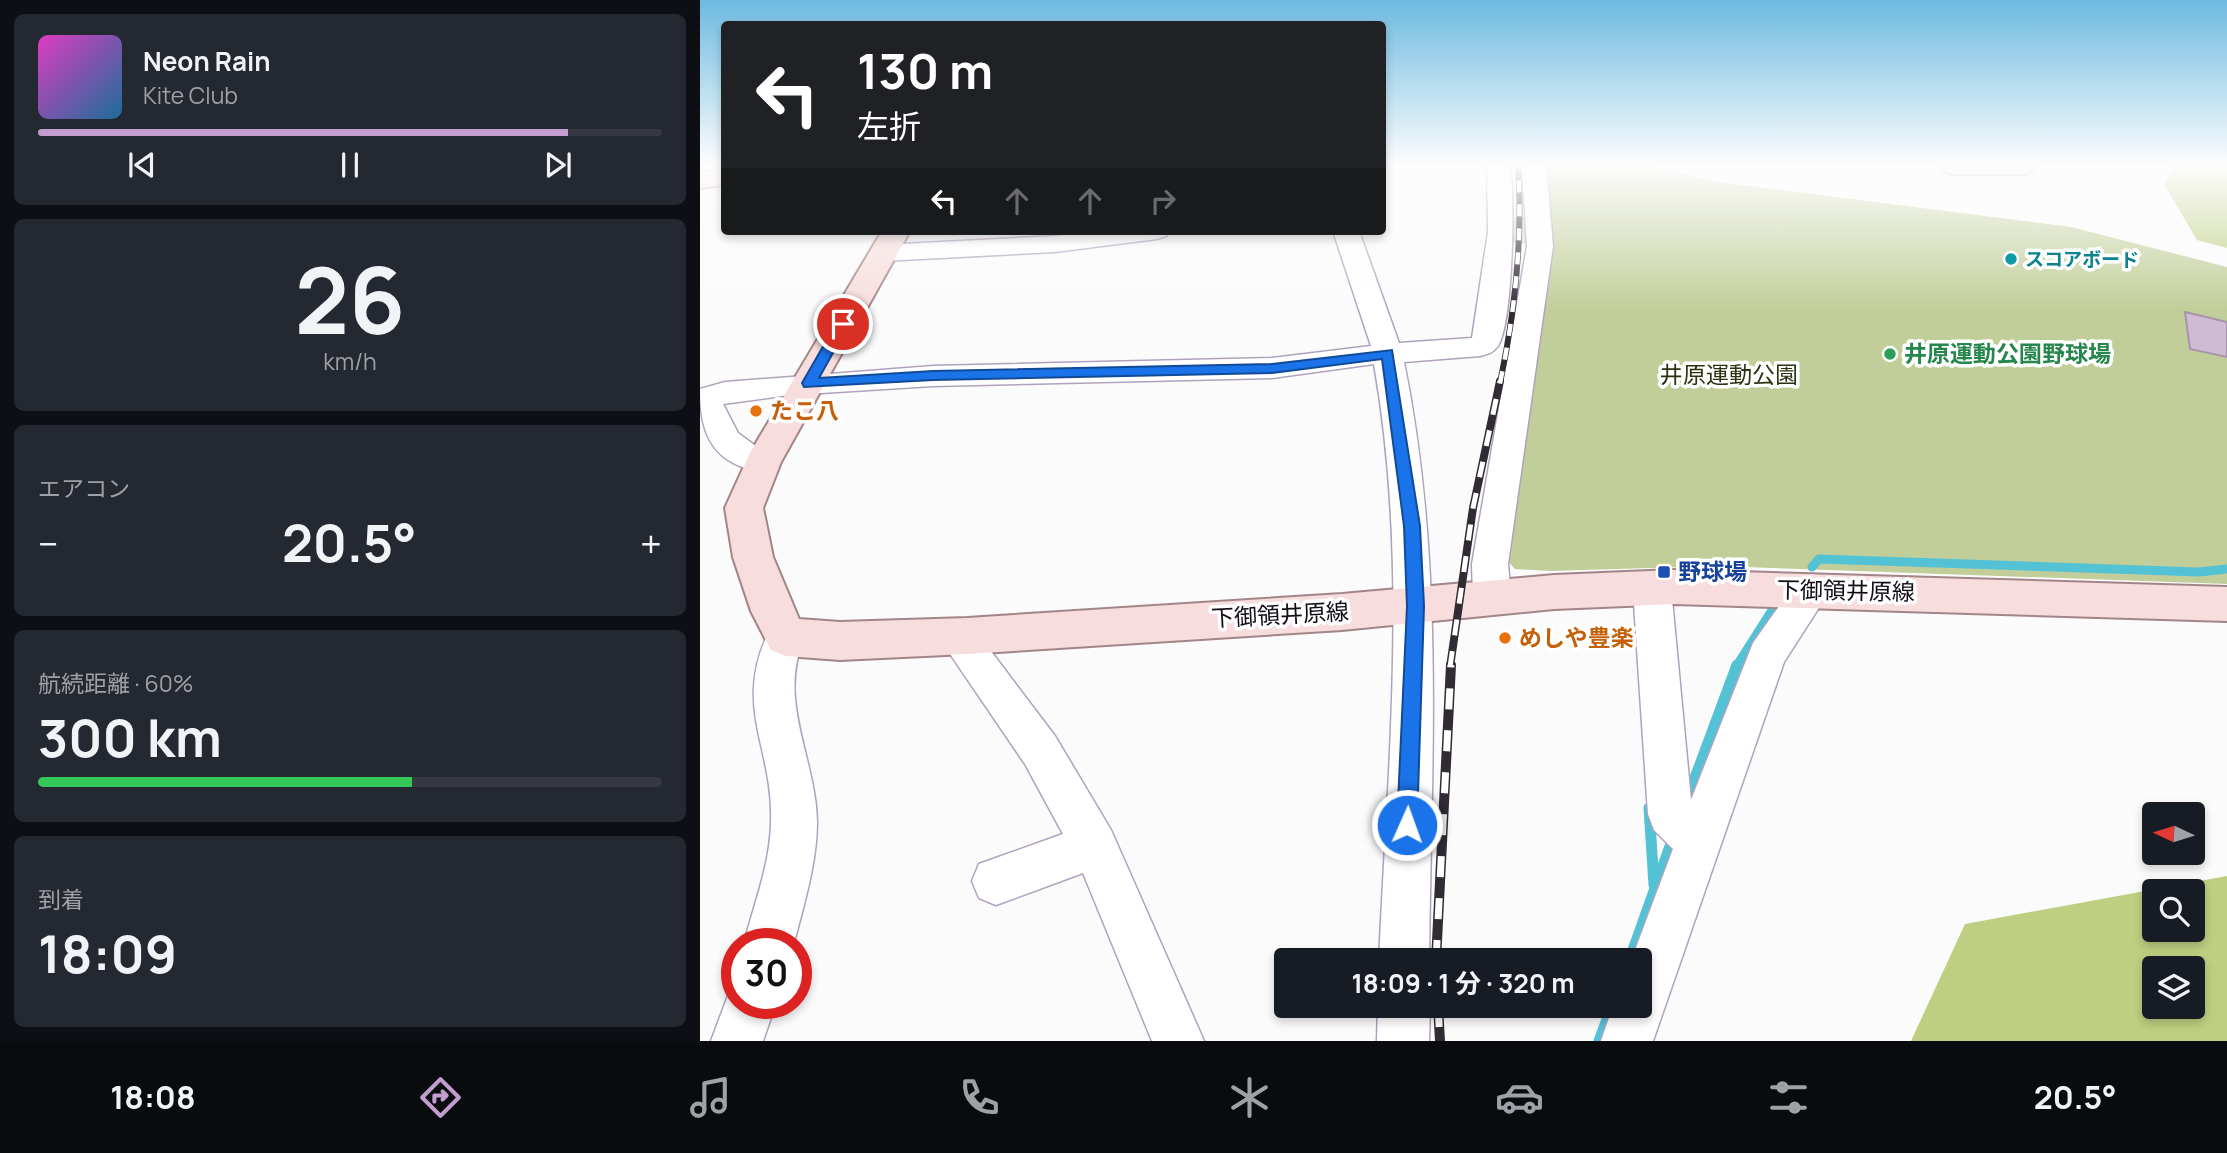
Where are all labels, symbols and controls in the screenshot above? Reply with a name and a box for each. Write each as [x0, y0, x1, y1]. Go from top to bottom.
text: 130 m [857, 37, 993, 104]
text: Neon Rain [143, 43, 271, 79]
icon: left [742, 49, 833, 140]
text: Kite Club [143, 79, 238, 111]
text: 左折 [857, 104, 921, 148]
icon: previous [123, 146, 161, 184]
icon: pause [331, 146, 369, 184]
icon: next [539, 146, 577, 184]
icon: left [925, 182, 963, 220]
icon: ahead [998, 182, 1036, 220]
icon: ahead [1071, 182, 1109, 220]
icon: right [1144, 182, 1182, 220]
text: 26 [295, 237, 405, 361]
place label: スコアボード [2025, 246, 2139, 272]
marker: スコアボード [2003, 251, 2019, 267]
pin [813, 294, 873, 354]
icon: arrive [824, 305, 862, 343]
place label: 井原運動公園野球場 [1904, 337, 2111, 369]
text: km/h [323, 345, 377, 377]
marker: 井原運動公園野球場 [1882, 346, 1898, 362]
park label: 井原運動公園 [1660, 358, 1798, 390]
place label: たこ八 [770, 394, 839, 426]
marker: たこ八 [748, 403, 764, 419]
text: エアコン [38, 472, 130, 504]
text: 20.5° [282, 507, 417, 578]
text: − [38, 517, 59, 569]
text: + [640, 517, 662, 569]
place label: 野球場 [1678, 555, 1747, 587]
marker: 野球場 [1656, 564, 1672, 580]
street label: 下御領井原線 [1777, 573, 1915, 607]
street label: 下御領井原線 [1210, 594, 1350, 634]
place label: めしや豊楽 [1519, 621, 1634, 653]
marker: めしや豊楽 [1497, 630, 1513, 646]
text: 航続距離 · 60% [38, 667, 193, 699]
text: 300 km [38, 702, 222, 773]
position arrow [1370, 788, 1444, 862]
north arrow [2142, 802, 2205, 864]
map controls [2142, 802, 2205, 1019]
button: search [2142, 879, 2205, 942]
text: 到着 [38, 883, 84, 915]
text: 18:09 [38, 918, 177, 989]
speed limit sign: 30 [721, 928, 812, 1019]
button: layers [2142, 956, 2205, 1019]
text: 18:09 · 1 分 · 320 m [1351, 965, 1575, 1001]
icon: directions [416, 1073, 465, 1122]
icon: music [686, 1073, 735, 1122]
icon: phone [955, 1073, 1004, 1122]
icon: climate [1225, 1073, 1274, 1122]
icon: car [1495, 1073, 1544, 1122]
icon: filters [1764, 1073, 1813, 1122]
text: 18:08 [110, 1075, 196, 1119]
text: 20.5° [2034, 1075, 2117, 1119]

